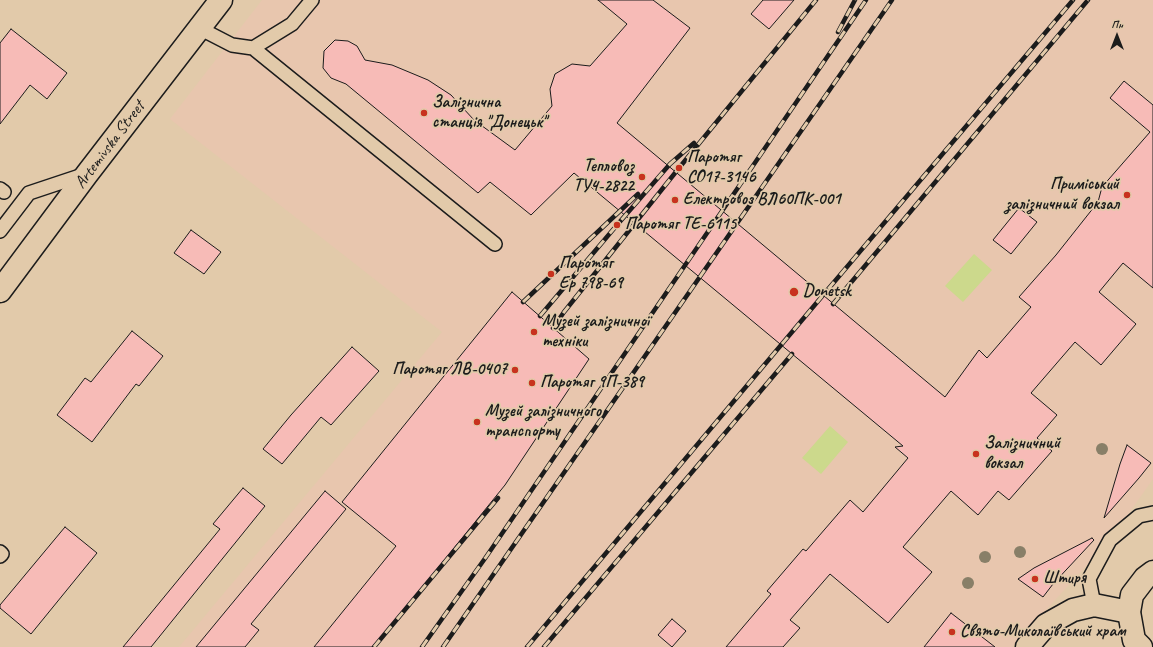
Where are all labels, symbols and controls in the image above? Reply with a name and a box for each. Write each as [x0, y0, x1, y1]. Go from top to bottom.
north arrow [1097, 16, 1137, 56]
text: Пн [1111, 17, 1123, 31]
place label: Залізнична станція "Донецьк" [432, 93, 546, 133]
street label: Artemivska Street [71, 97, 149, 193]
marker: Залізнична станція "Донецьк" [419, 108, 429, 118]
place label: Паротяг СО17-3146 [687, 148, 755, 188]
place label: Тепловоз ТУ4-2822 [574, 157, 634, 197]
marker: Паротяг СО17-3146 [674, 163, 684, 173]
marker: Тепловоз ТУ4-2822 [637, 172, 647, 182]
place label: Приміський залізничний вокзал [1005, 175, 1119, 215]
place label: Електровоз ВЛ60ПК-001 [683, 190, 841, 210]
marker: Приміський залізничний вокзал [1122, 190, 1132, 200]
marker: Електровоз ВЛ60ПК-001 [670, 195, 680, 205]
place label: Паротяг ТЕ-6115 [625, 215, 736, 235]
marker: Паротяг ТЕ-6115 [612, 220, 622, 230]
place label: Паротяг Ер 798-69 [559, 254, 623, 294]
marker: Паротяг Ер 798-69 [546, 269, 556, 279]
place label: Donetsk [803, 282, 851, 302]
marker: Donetsk [788, 286, 800, 298]
place label: Музей залізничної техніки [542, 312, 649, 352]
marker: Музей залізничної техніки [529, 327, 539, 337]
place label: Паротяг ЛВ-0407 [392, 360, 507, 380]
marker: Паротяг ЛВ-0407 [510, 365, 520, 375]
place label: Паротяг 9П-389 [540, 373, 644, 393]
marker: Паротяг 9П-389 [527, 378, 537, 388]
place label: Музей залізничного транспорту [485, 402, 601, 442]
marker: Музей залізничного транспорту [472, 417, 482, 427]
place label: Залізничний вокзал [984, 434, 1060, 474]
marker: Залізничний вокзал [971, 449, 981, 459]
place label: Штиря [1043, 569, 1086, 589]
marker: Штиря [1030, 574, 1040, 584]
place label: Свято-Миколаївський храм [960, 622, 1126, 642]
marker: Свято-Миколаївський храм [947, 627, 957, 637]

